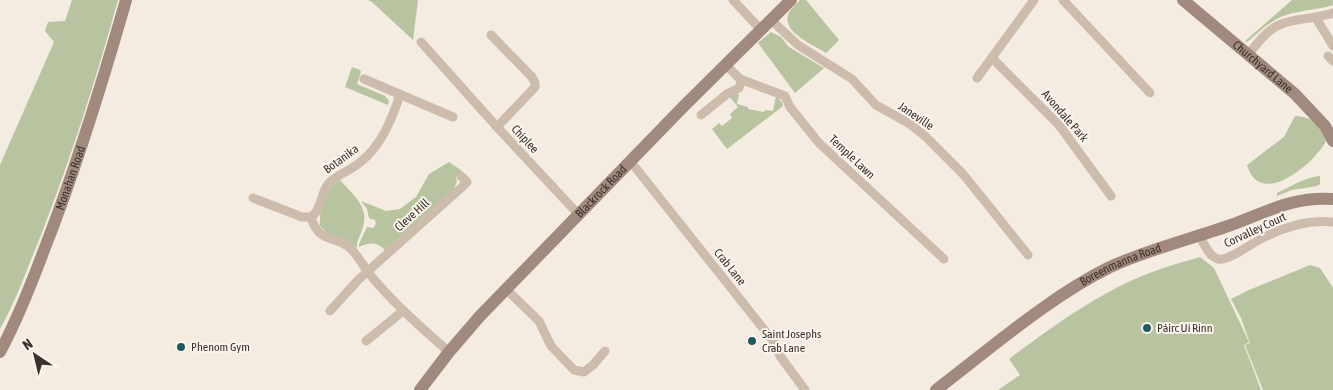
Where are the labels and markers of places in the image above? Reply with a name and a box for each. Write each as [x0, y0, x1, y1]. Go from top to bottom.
place label: Páirc Uí Rinn [1157, 321, 1213, 335]
marker: Páirc Uí Rinn [1141, 322, 1153, 334]
place label: Saint Josephs Crab Lane [762, 327, 821, 355]
marker: Saint Josephs Crab Lane [746, 335, 758, 347]
place label: Phenom Gym [191, 340, 250, 354]
marker: Phenom Gym [175, 341, 187, 353]

